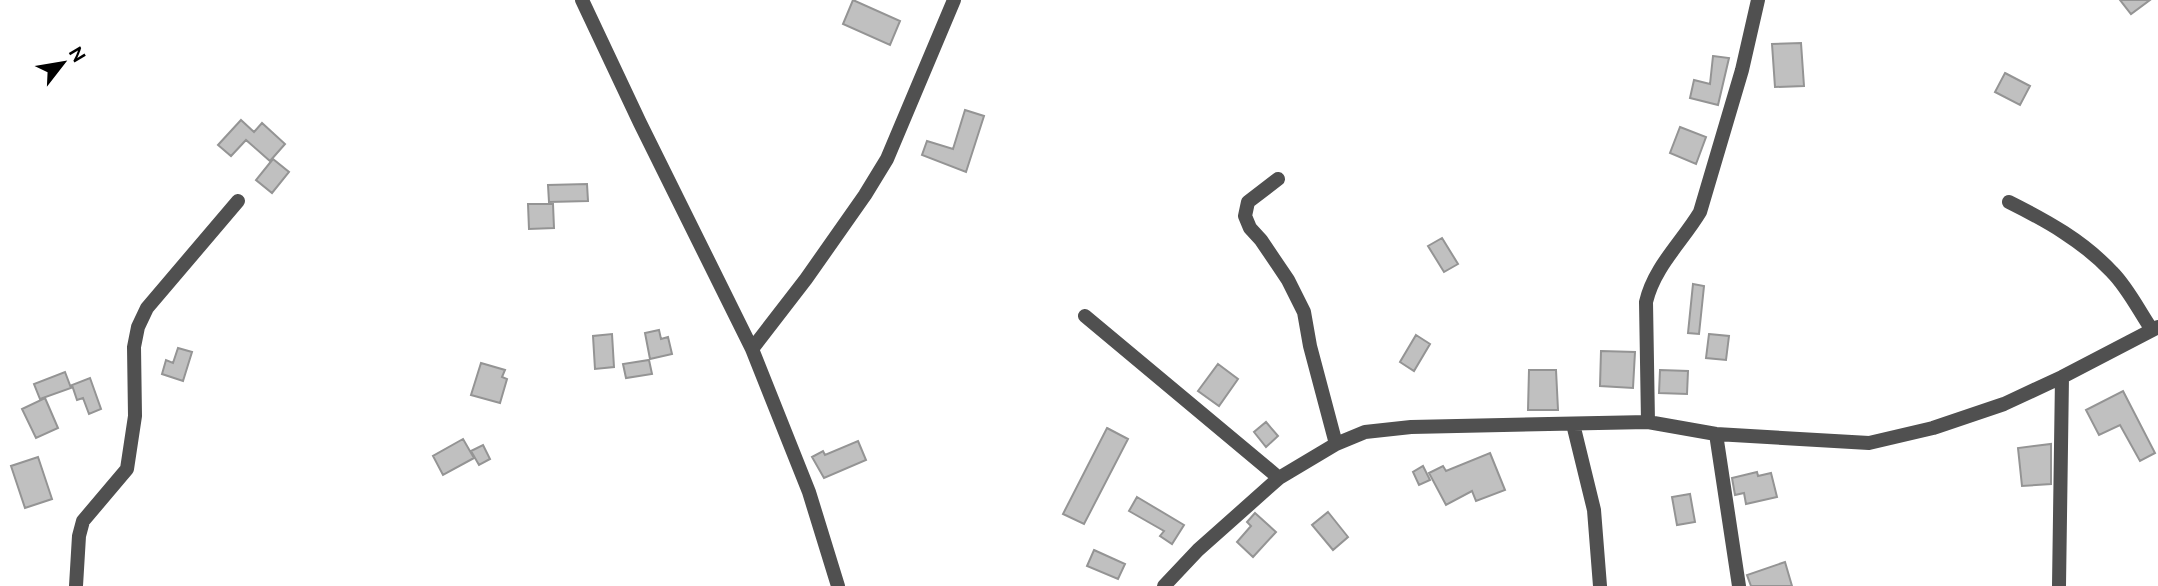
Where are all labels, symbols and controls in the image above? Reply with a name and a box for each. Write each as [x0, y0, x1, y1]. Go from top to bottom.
north arrow [28, 28, 98, 98]
text: N [64, 42, 91, 66]

